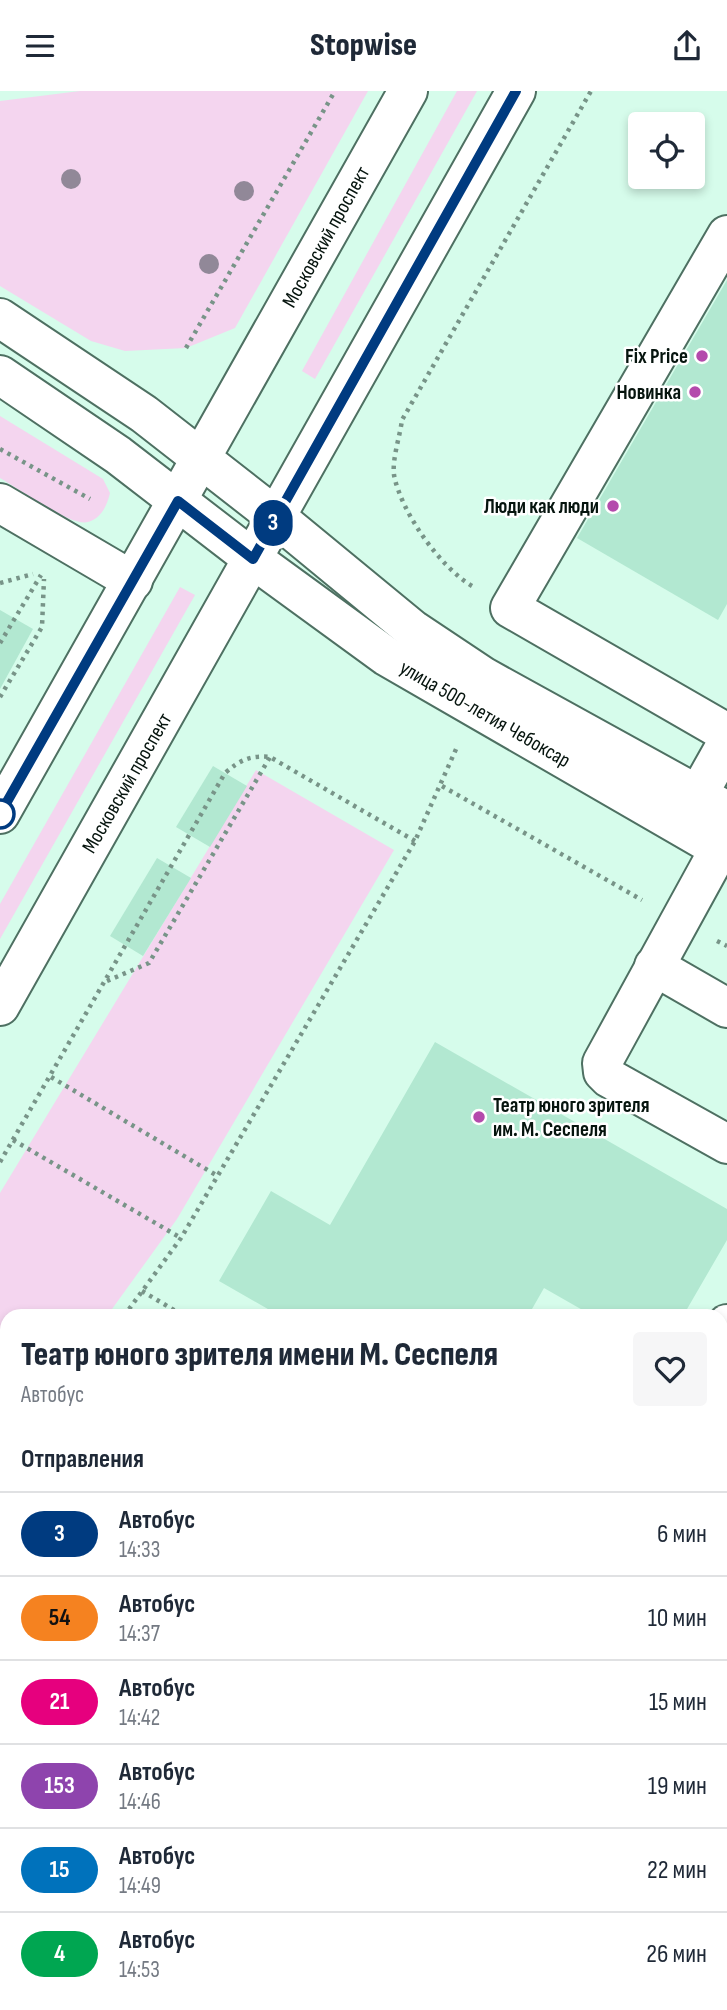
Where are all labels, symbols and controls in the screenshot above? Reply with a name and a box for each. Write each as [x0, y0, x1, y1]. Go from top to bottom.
text: Stopwise [310, 26, 417, 65]
icon: menu [21, 27, 59, 65]
icon: share [668, 27, 706, 65]
map controls [628, 112, 705, 189]
button: locate [628, 112, 705, 189]
street label: Московский проспект [277, 162, 375, 312]
place label: Fix Price [625, 344, 688, 369]
marker: Fix Price [694, 348, 710, 364]
place label: Новинка [616, 380, 681, 405]
marker: Новинка [687, 384, 703, 400]
place label: Люди как люди [484, 494, 599, 519]
marker: Люди как люди [605, 498, 621, 514]
line badge: 3 [250, 500, 296, 546]
text: 3 [268, 508, 278, 537]
street label: улица 500-летия Чебоксар [395, 655, 575, 773]
street label: Московский проспект [77, 709, 177, 857]
unlabelled marker [0, 799, 15, 829]
place label: Театр юного зрителя им. М. Сеспеля [493, 1093, 650, 1142]
marker: Театр юного зрителя им. М. Сеспеля [471, 1109, 487, 1125]
button: heart [633, 1332, 707, 1406]
text: Театр юного зрителя имени М. Сеспеля [21, 1335, 498, 1375]
text: Автобус [21, 1381, 84, 1409]
text: Отправления [21, 1444, 144, 1475]
text: Автобус [119, 1505, 195, 1536]
text: 3 [54, 1519, 65, 1548]
text: 6 мин [657, 1519, 707, 1550]
text: 14:33 [119, 1536, 160, 1564]
text: Автобус [119, 1589, 195, 1620]
text: 54 [49, 1603, 70, 1632]
text: 10 мин [648, 1603, 707, 1634]
text: 14:37 [119, 1620, 160, 1648]
text: Автобус [119, 1673, 195, 1704]
text: 21 [50, 1687, 69, 1716]
text: 15 мин [649, 1687, 707, 1718]
text: 14:42 [119, 1704, 160, 1732]
text: Автобус [119, 1757, 195, 1788]
text: 153 [44, 1771, 75, 1800]
text: 19 мин [648, 1771, 707, 1802]
text: 14:46 [119, 1788, 161, 1816]
text: Автобус [119, 1841, 195, 1872]
text: 15 [50, 1855, 70, 1884]
text: 22 мин [647, 1855, 707, 1886]
text: 14:49 [119, 1872, 161, 1900]
text: Автобус [119, 1925, 195, 1956]
text: 4 [54, 1939, 65, 1968]
text: 26 мин [646, 1939, 707, 1970]
text: 14:53 [119, 1956, 160, 1984]

